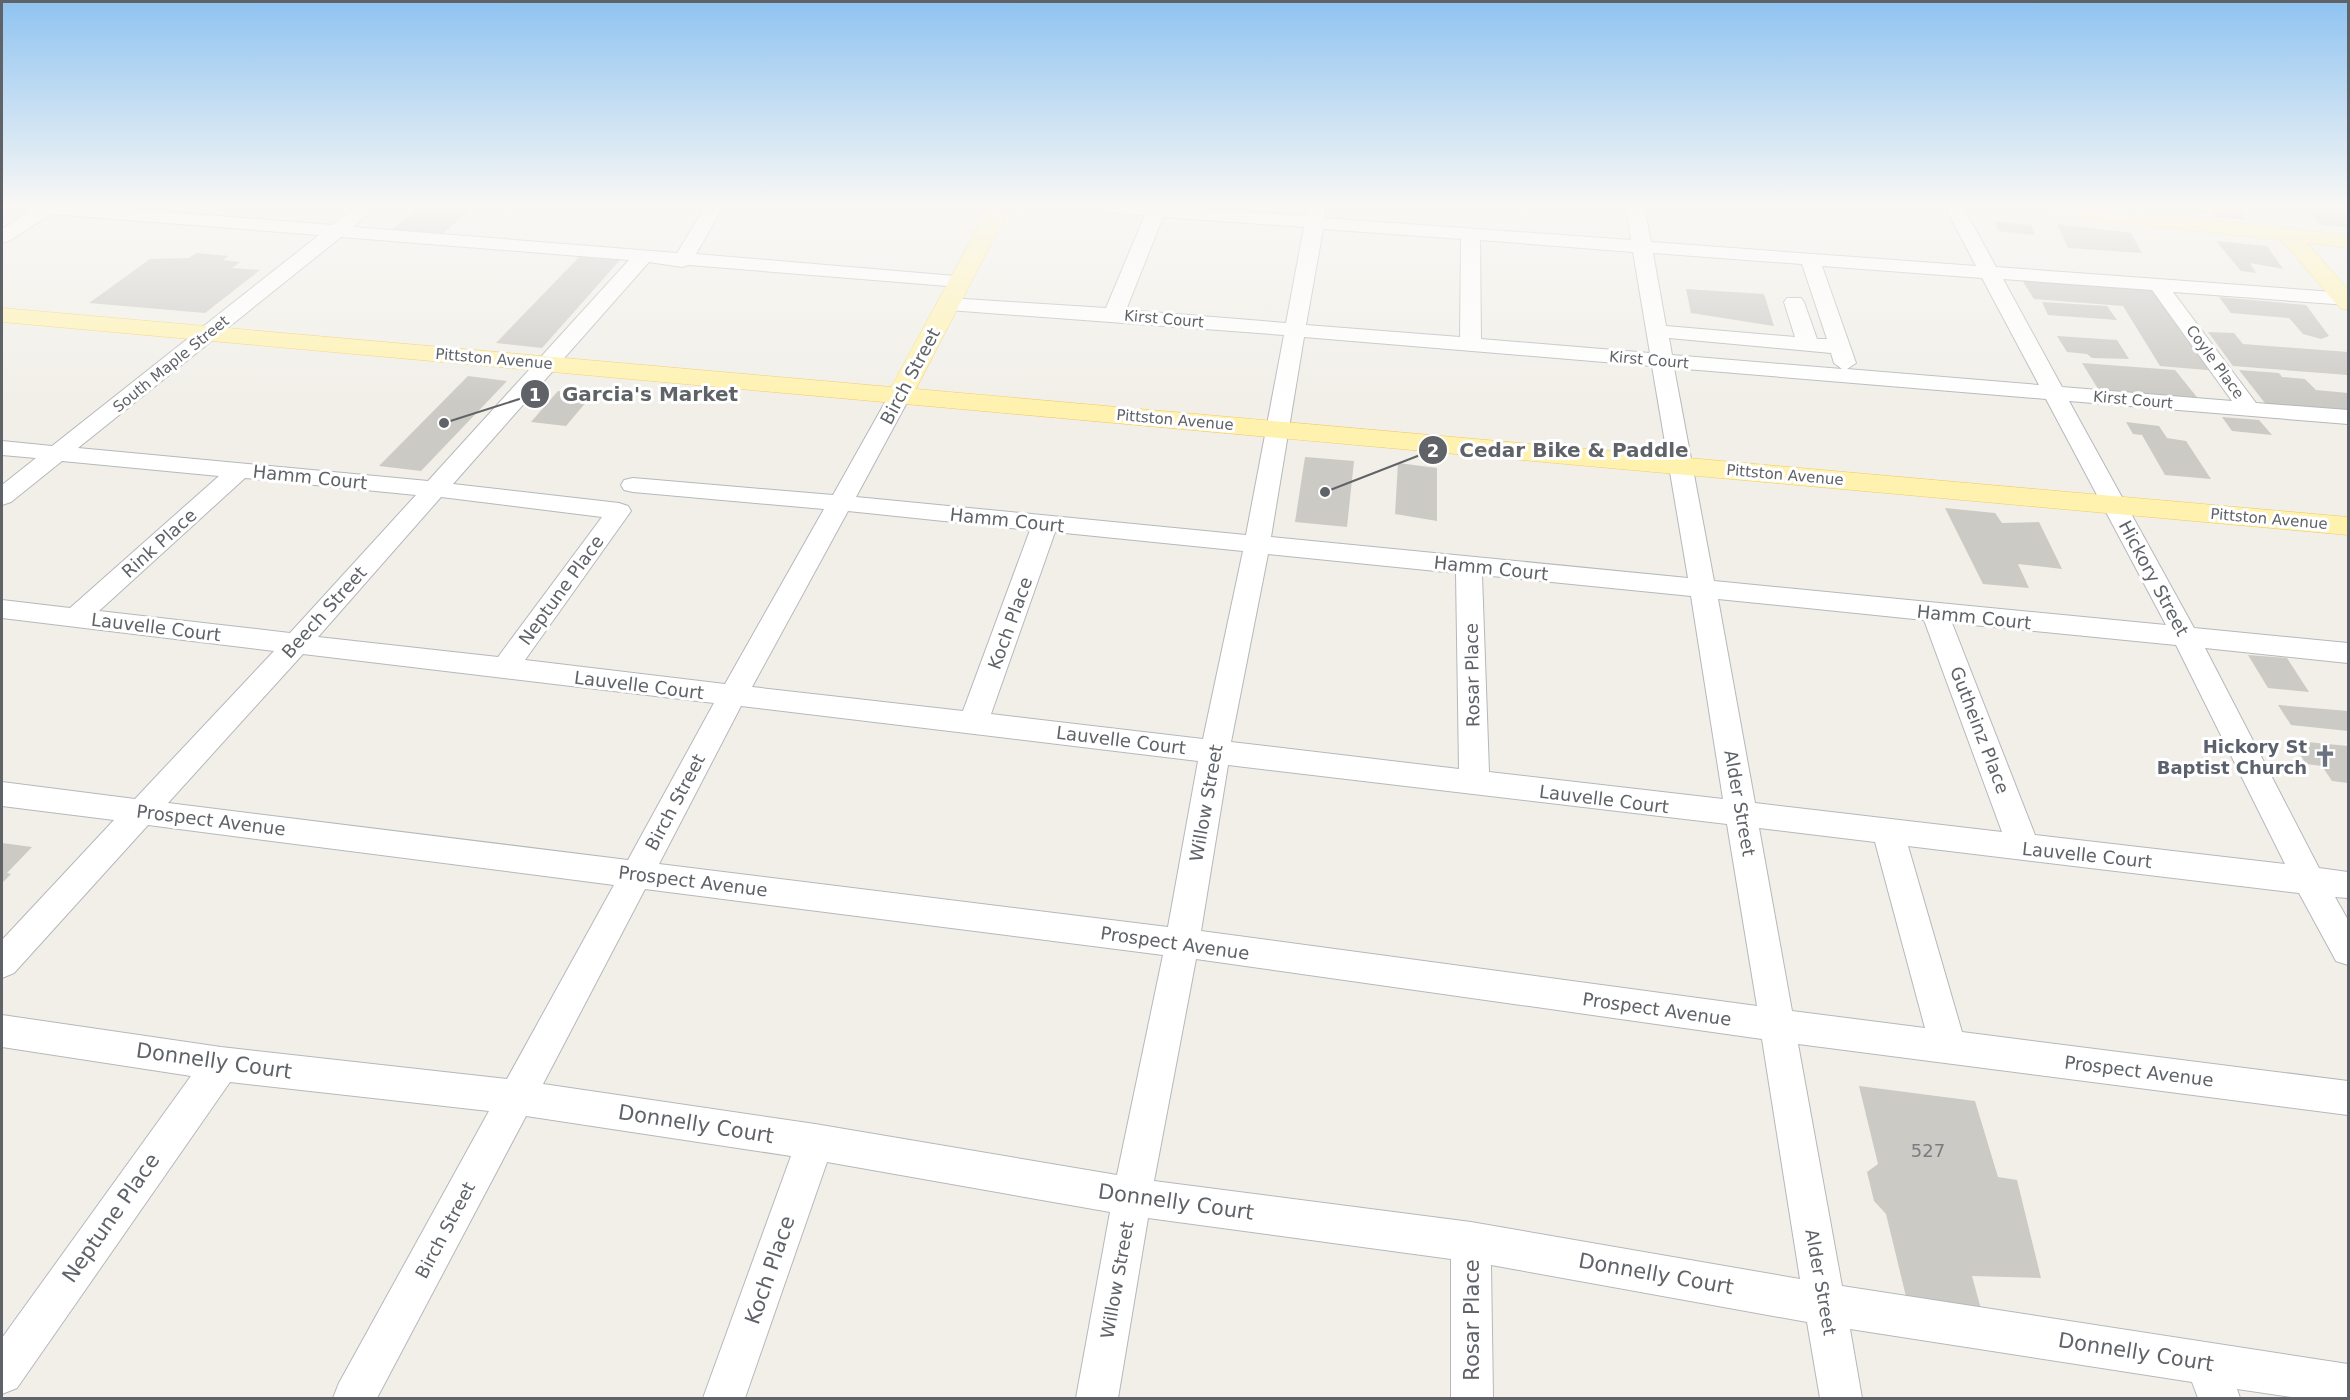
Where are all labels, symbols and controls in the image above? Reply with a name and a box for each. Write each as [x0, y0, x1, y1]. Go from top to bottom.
street label: Kirst Court [1123, 307, 1205, 331]
street label: South Maple Street [109, 312, 233, 416]
street label: Coyle Place [2182, 322, 2248, 402]
street label: Birch Street [876, 324, 944, 428]
street label: Pittston Avenue [435, 345, 553, 373]
street label: Kirst Court [1608, 348, 1690, 372]
callout: Garcia's Market [520, 375, 750, 413]
text: Garcia's Market [562, 382, 739, 406]
text: 1 [529, 384, 541, 405]
street label: Kirst Court [2092, 388, 2174, 412]
street label: Pittston Avenue [1116, 406, 1234, 434]
callout: Cedar Bike & Paddle [1418, 431, 1701, 469]
text: Cedar Bike & Paddle [1459, 438, 1689, 462]
text: 2 [1427, 440, 1439, 461]
street label: Hamm Court [252, 461, 368, 493]
street label: Pittston Avenue [1726, 461, 1844, 489]
street label: Rink Place [117, 504, 201, 582]
street label: Hamm Court [949, 504, 1065, 536]
street label: Pittston Avenue [2210, 505, 2328, 533]
street label: Hickory Street [2115, 517, 2193, 639]
street label: Neptune Place [514, 531, 608, 649]
street label: Hamm Court [1433, 552, 1549, 584]
street label: Beech Street [277, 562, 371, 662]
street label: Koch Place [984, 574, 1036, 672]
street label: Hamm Court [1916, 601, 2032, 633]
street label: Lauvelle Court [90, 609, 222, 645]
street label: Rosar Place [1461, 623, 1483, 727]
street label: Gutheinz Place [1946, 664, 2014, 796]
street label: Lauvelle Court [573, 667, 705, 703]
street label: Lauvelle Court [1055, 722, 1187, 758]
place label: Hickory St Baptist Church [2157, 736, 2307, 778]
street label: Willow Street [1185, 743, 1227, 863]
church icon: Hickory St Baptist Church [2312, 743, 2338, 769]
street label: Alder Street [1720, 748, 1760, 858]
street label: Birch Street [641, 750, 709, 854]
street label: Lauvelle Court [1538, 781, 1670, 817]
street label: Prospect Avenue [135, 800, 287, 840]
street label: Lauvelle Court [2021, 838, 2153, 872]
street label: Prospect Avenue [617, 861, 769, 901]
street label: Prospect Avenue [1099, 922, 1251, 964]
street label: Prospect Avenue [1581, 988, 1733, 1030]
street label: Donnelly Court [135, 1038, 293, 1084]
street label: Prospect Avenue [2063, 1051, 2215, 1091]
street label: Donnelly Court [617, 1100, 775, 1148]
house number: 527 [1911, 1140, 1945, 1161]
street label: Neptune Place [58, 1149, 164, 1287]
street label: Birch Street [411, 1178, 479, 1282]
street label: Donnelly Court [1097, 1179, 1255, 1225]
street label: Koch Place [740, 1213, 800, 1327]
street label: Willow Street [1096, 1220, 1138, 1340]
street label: Alder Street [1801, 1227, 1841, 1337]
street label: Donnelly Court [1577, 1249, 1735, 1299]
street label: Rosar Place [1460, 1259, 1484, 1381]
street label: Donnelly Court [2057, 1328, 2215, 1376]

